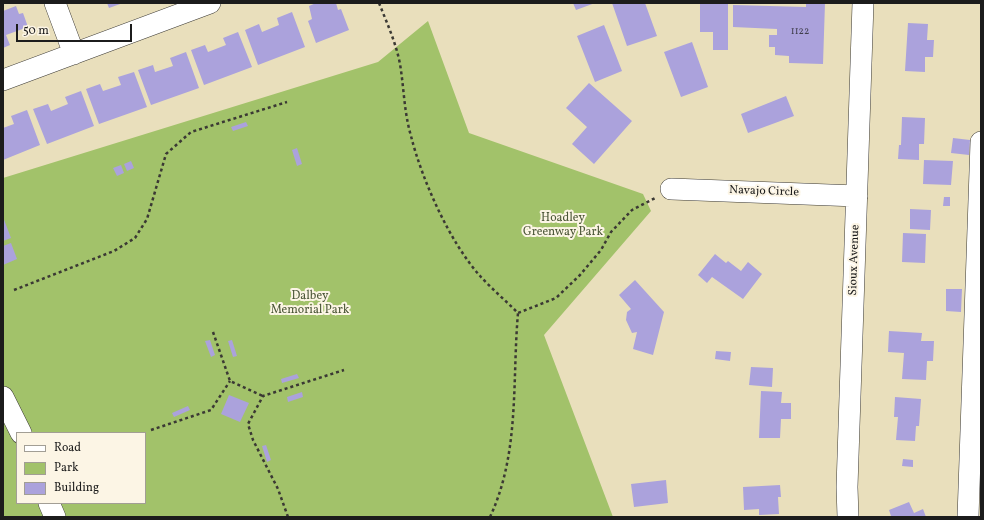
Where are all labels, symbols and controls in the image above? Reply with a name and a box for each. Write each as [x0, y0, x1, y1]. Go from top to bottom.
scale bar [18, 16, 134, 42]
text: 50 m [23, 23, 49, 39]
house number: 1122 [791, 26, 809, 38]
street label: Navajo Circle [729, 184, 799, 200]
park label: Hoadley Greenway Park [523, 212, 603, 240]
street label: Sioux Avenue [847, 224, 863, 296]
park label: Dalbey Memorial Park [271, 290, 349, 318]
legend [16, 432, 146, 504]
text: Road [54, 440, 81, 456]
text: Park [54, 460, 79, 476]
text: Building [54, 480, 99, 496]

